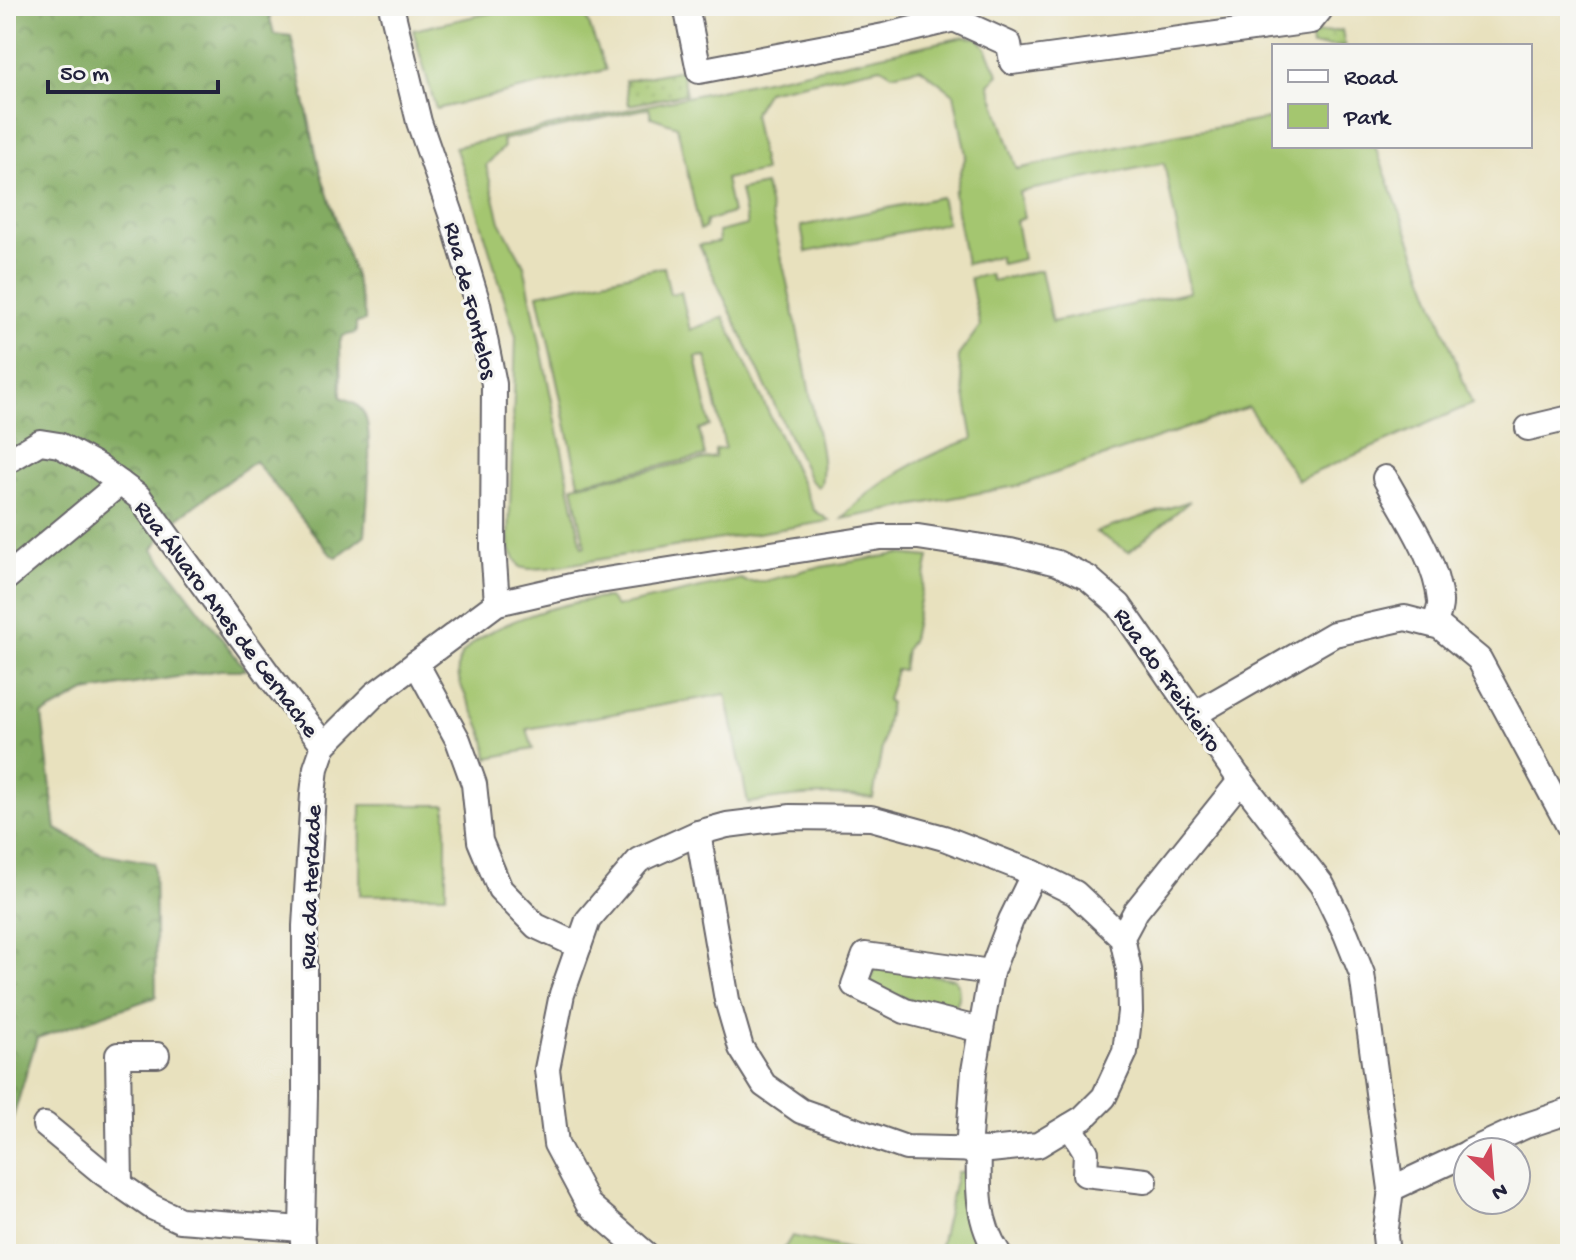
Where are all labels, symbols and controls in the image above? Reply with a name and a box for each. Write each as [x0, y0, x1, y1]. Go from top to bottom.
scale bar [48, 44, 218, 94]
legend [1272, 44, 1532, 148]
text: 50 m [60, 61, 109, 90]
text: Road [1344, 65, 1398, 94]
text: Park [1343, 105, 1392, 134]
street label: Rua de Fontelos [435, 220, 502, 383]
street label: Rua Álvaro Anes de Cernache [127, 496, 324, 745]
street label: Rua do Freixieiro [1106, 603, 1227, 759]
street label: Rua da Herdade [295, 804, 330, 970]
north arrow [1452, 1136, 1532, 1216]
text: N [1487, 1176, 1511, 1205]

